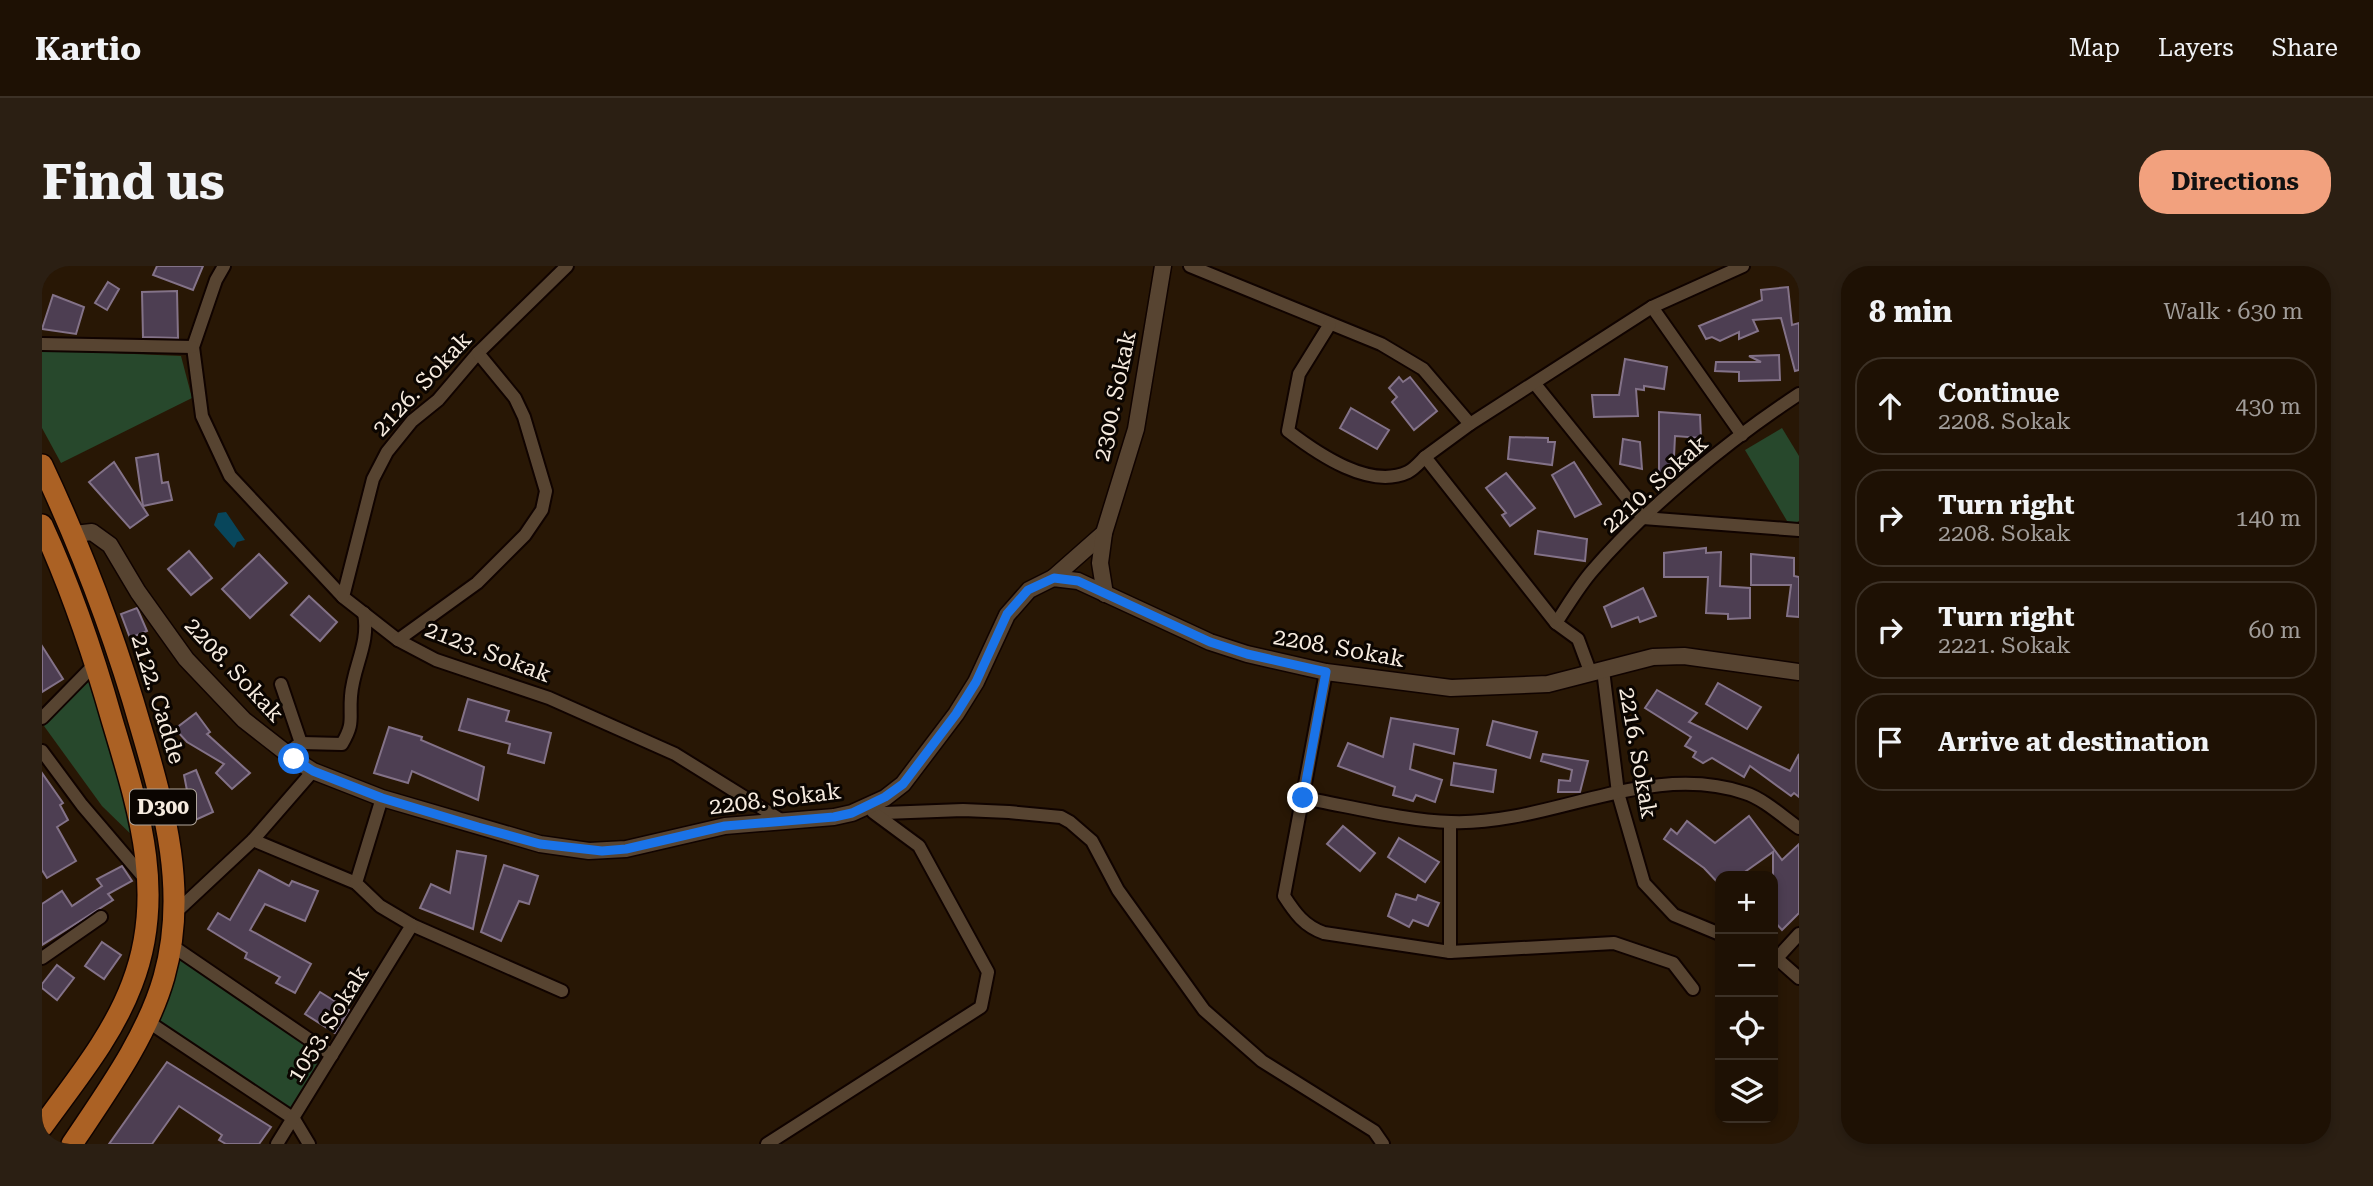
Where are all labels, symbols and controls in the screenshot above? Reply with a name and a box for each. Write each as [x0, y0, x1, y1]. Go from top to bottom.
text: Kartio [35, 29, 141, 68]
text: Map [2069, 34, 2120, 62]
text: Layers [2158, 34, 2234, 62]
text: Share [2272, 34, 2338, 62]
button: Directions [2139, 150, 2331, 214]
text: Find us [42, 154, 225, 211]
text: 8 min [1869, 294, 1952, 329]
text: Walk · 630 m [2164, 298, 2303, 325]
street label: 2126. Sokak [367, 326, 477, 442]
street label: 2300. Sokak [1088, 328, 1142, 464]
text: Continue [1938, 378, 2060, 408]
icon: ahead [1871, 387, 1909, 425]
text: 430 m [2236, 393, 2301, 420]
text: 2208. Sokak [1938, 408, 2071, 435]
street label: 2210. Sokak [1597, 429, 1714, 538]
text: Turn right [1938, 490, 2074, 520]
icon: right [1871, 499, 1909, 537]
text: 140 m [2236, 505, 2301, 532]
text: 2208. Sokak [1938, 520, 2071, 547]
text: Turn right [1938, 602, 2074, 632]
icon: right [1871, 611, 1909, 649]
street label: 2208. Sokak [179, 612, 289, 728]
street label: 2123. Sokak [421, 616, 555, 689]
text: 60 m [2248, 617, 2301, 644]
street label: 2208. Sokak [1271, 623, 1407, 673]
street label: 2122. Cadde [125, 631, 191, 767]
text: 2221. Sokak [1938, 632, 2071, 659]
street label: 2216. Sokak [1613, 685, 1663, 821]
icon: arrive [1871, 723, 1909, 761]
text: Arrive at destination [1938, 727, 2209, 757]
route start [278, 743, 309, 774]
street label: 2208. Sokak [707, 777, 843, 820]
route end [1287, 782, 1318, 813]
road number: D300 [130, 790, 196, 824]
map controls [1715, 871, 1778, 1123]
button: + [1715, 871, 1778, 934]
button: − [1715, 934, 1778, 997]
street label: 1053. Sokak [281, 960, 375, 1087]
button: locate [1715, 997, 1778, 1060]
button: layers [1715, 1060, 1778, 1123]

